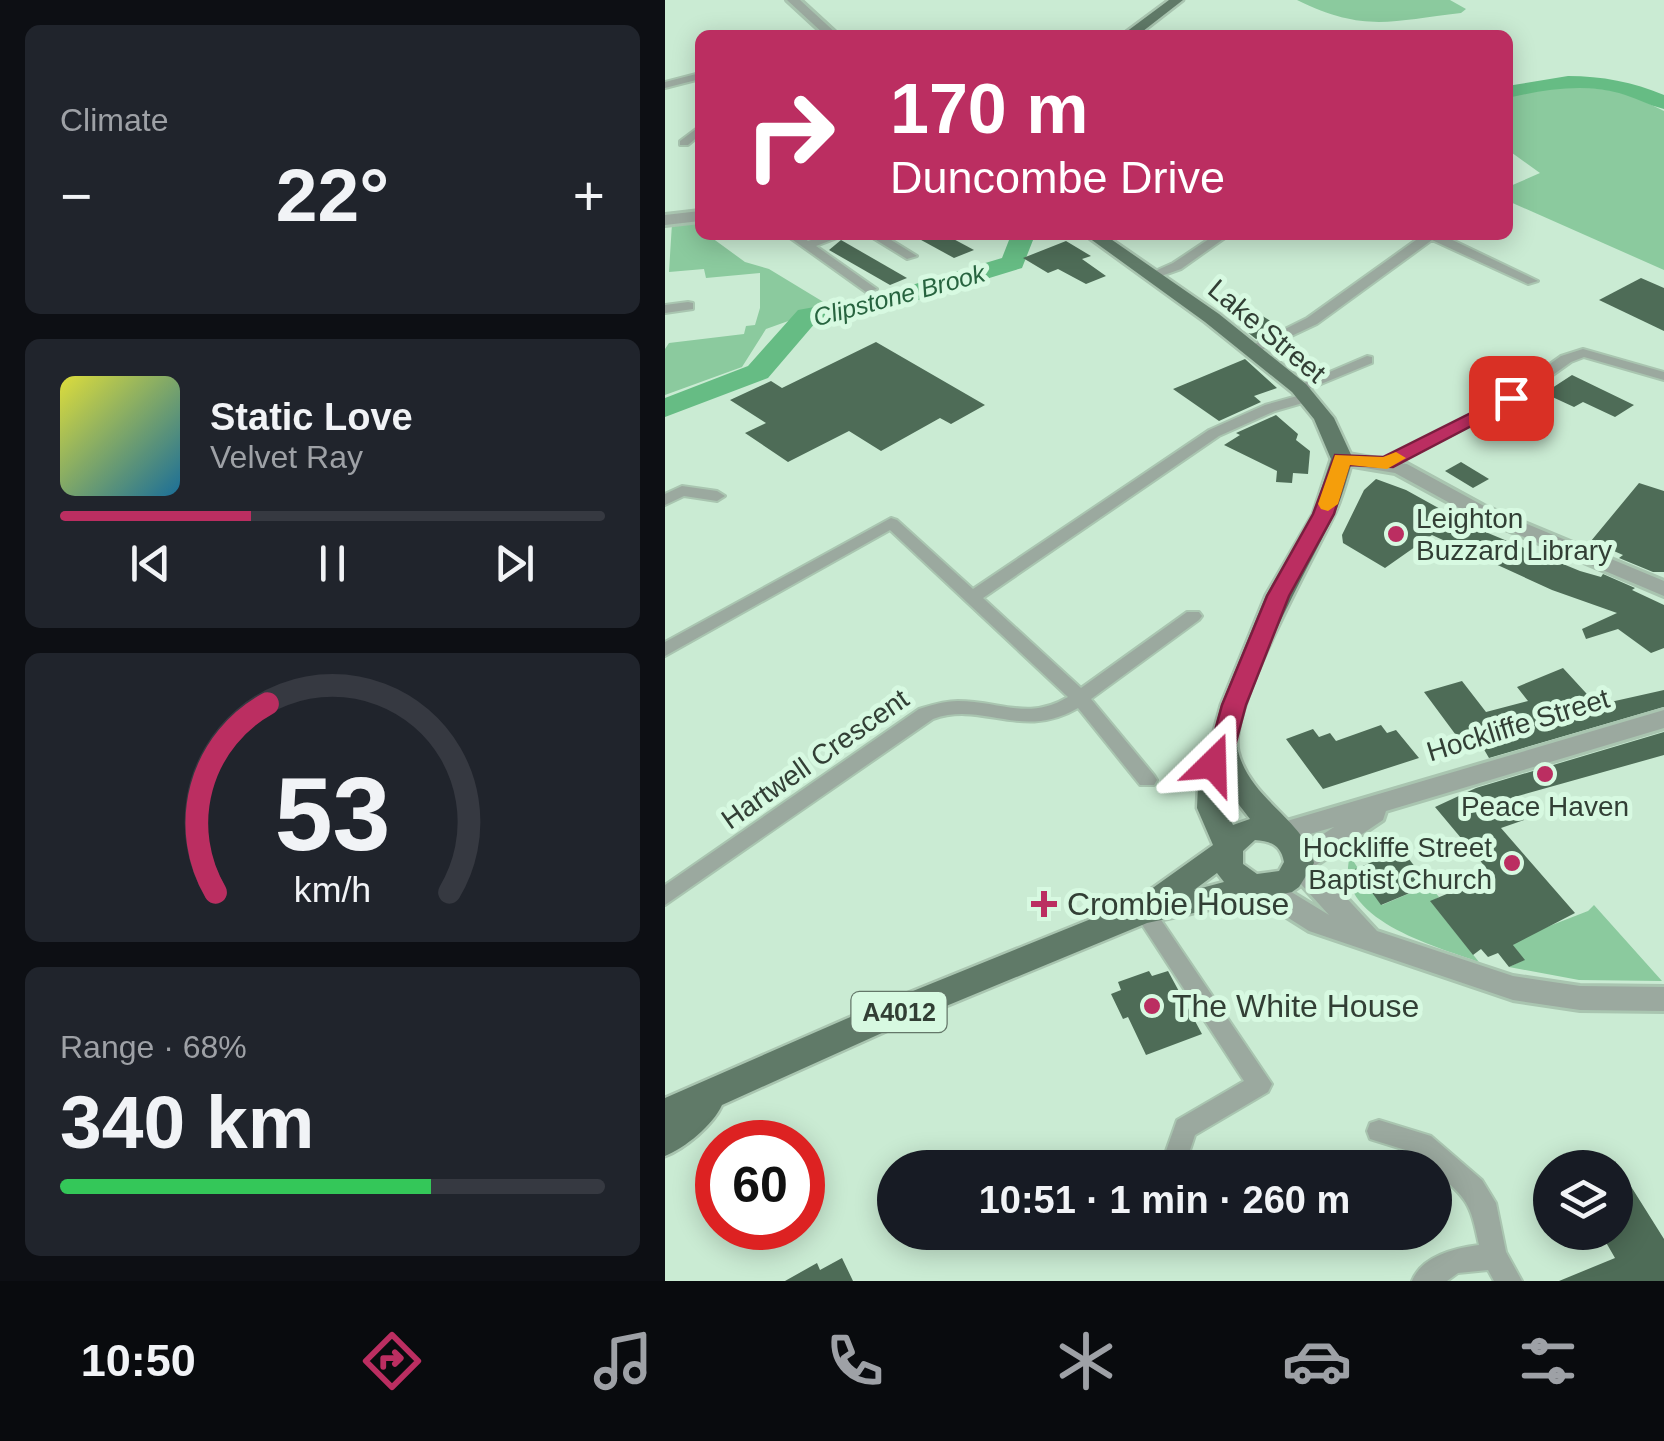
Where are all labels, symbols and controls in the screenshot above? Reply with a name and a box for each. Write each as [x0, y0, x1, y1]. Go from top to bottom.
icon: right [725, 70, 855, 200]
text: 170 m [890, 70, 1088, 148]
text: Climate [60, 102, 168, 138]
text: Duncombe Drive [890, 152, 1225, 203]
text: 22° [276, 153, 389, 237]
text: − [60, 165, 92, 227]
text: + [573, 165, 605, 227]
water label: Clipstone Brook [810, 258, 989, 331]
street label: Lake Street [1202, 273, 1332, 389]
pin [1469, 356, 1554, 441]
icon: arrive [1484, 371, 1539, 426]
text: Static Love [210, 396, 413, 438]
text: Velvet Ray [210, 439, 363, 475]
place label: Leighton Buzzard Library [1416, 503, 1612, 566]
marker: Leighton Buzzard Library [1385, 523, 1407, 545]
icon: previous [123, 536, 178, 591]
icon: pause [305, 536, 360, 591]
icon: next [487, 536, 542, 591]
street label: Hockliffe Street [1423, 682, 1613, 768]
street label: Hartwell Crescent [716, 683, 915, 835]
position arrow [1161, 712, 1265, 816]
text: 53 [275, 756, 390, 872]
marker: Peace Haven [1534, 763, 1556, 785]
place label: Peace Haven [1461, 791, 1629, 822]
place label: Hockliffe Street Baptist Church [1303, 832, 1492, 895]
marker: Hockliffe Street Baptist Church [1501, 852, 1523, 874]
text: km/h [294, 870, 371, 910]
place label: Crombie House [1067, 886, 1289, 922]
marker: Crombie House [1031, 891, 1057, 917]
place label: The White House [1172, 988, 1419, 1024]
road number: A4012 [851, 992, 947, 1032]
marker: The White House [1141, 995, 1163, 1017]
text: Range · 68% [60, 1029, 247, 1065]
text: 340 km [60, 1080, 314, 1164]
speed limit sign: 60 [695, 1120, 825, 1250]
map controls [1533, 1150, 1633, 1250]
button: layers [1533, 1150, 1633, 1250]
text: 10:51 · 1 min · 260 m [979, 1179, 1350, 1221]
icon: directions [357, 1326, 427, 1396]
icon: music [588, 1326, 658, 1396]
icon: phone [820, 1326, 890, 1396]
icon: climate [1051, 1326, 1121, 1396]
icon: car [1282, 1326, 1352, 1396]
icon: filters [1513, 1326, 1583, 1396]
text: 10:50 [81, 1335, 196, 1386]

